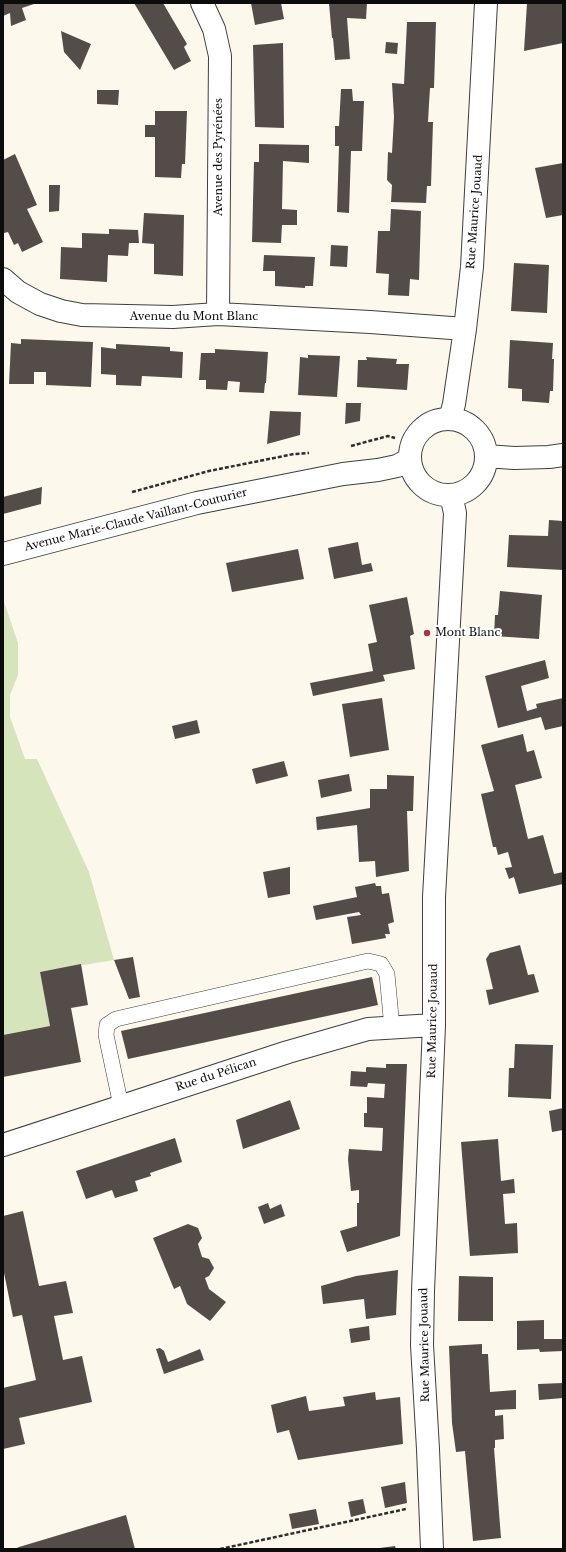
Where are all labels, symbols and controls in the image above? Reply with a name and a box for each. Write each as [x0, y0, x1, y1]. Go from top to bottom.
street label: Avenue des Pyrénées [212, 98, 226, 216]
street label: Rue Maurice Jouaud [464, 154, 486, 270]
street label: Avenue du Mont Blanc [130, 310, 258, 324]
street label: Avenue Marie-Claude Vaillant-Couturier [23, 486, 249, 554]
place label: Mont Blanc [435, 626, 500, 640]
marker: Mont Blanc [422, 628, 432, 638]
street label: Rue Maurice Jouaud [425, 963, 441, 1079]
street label: Rue du Pélican [174, 1056, 258, 1094]
street label: Rue Maurice Jouaud [417, 1287, 433, 1403]

